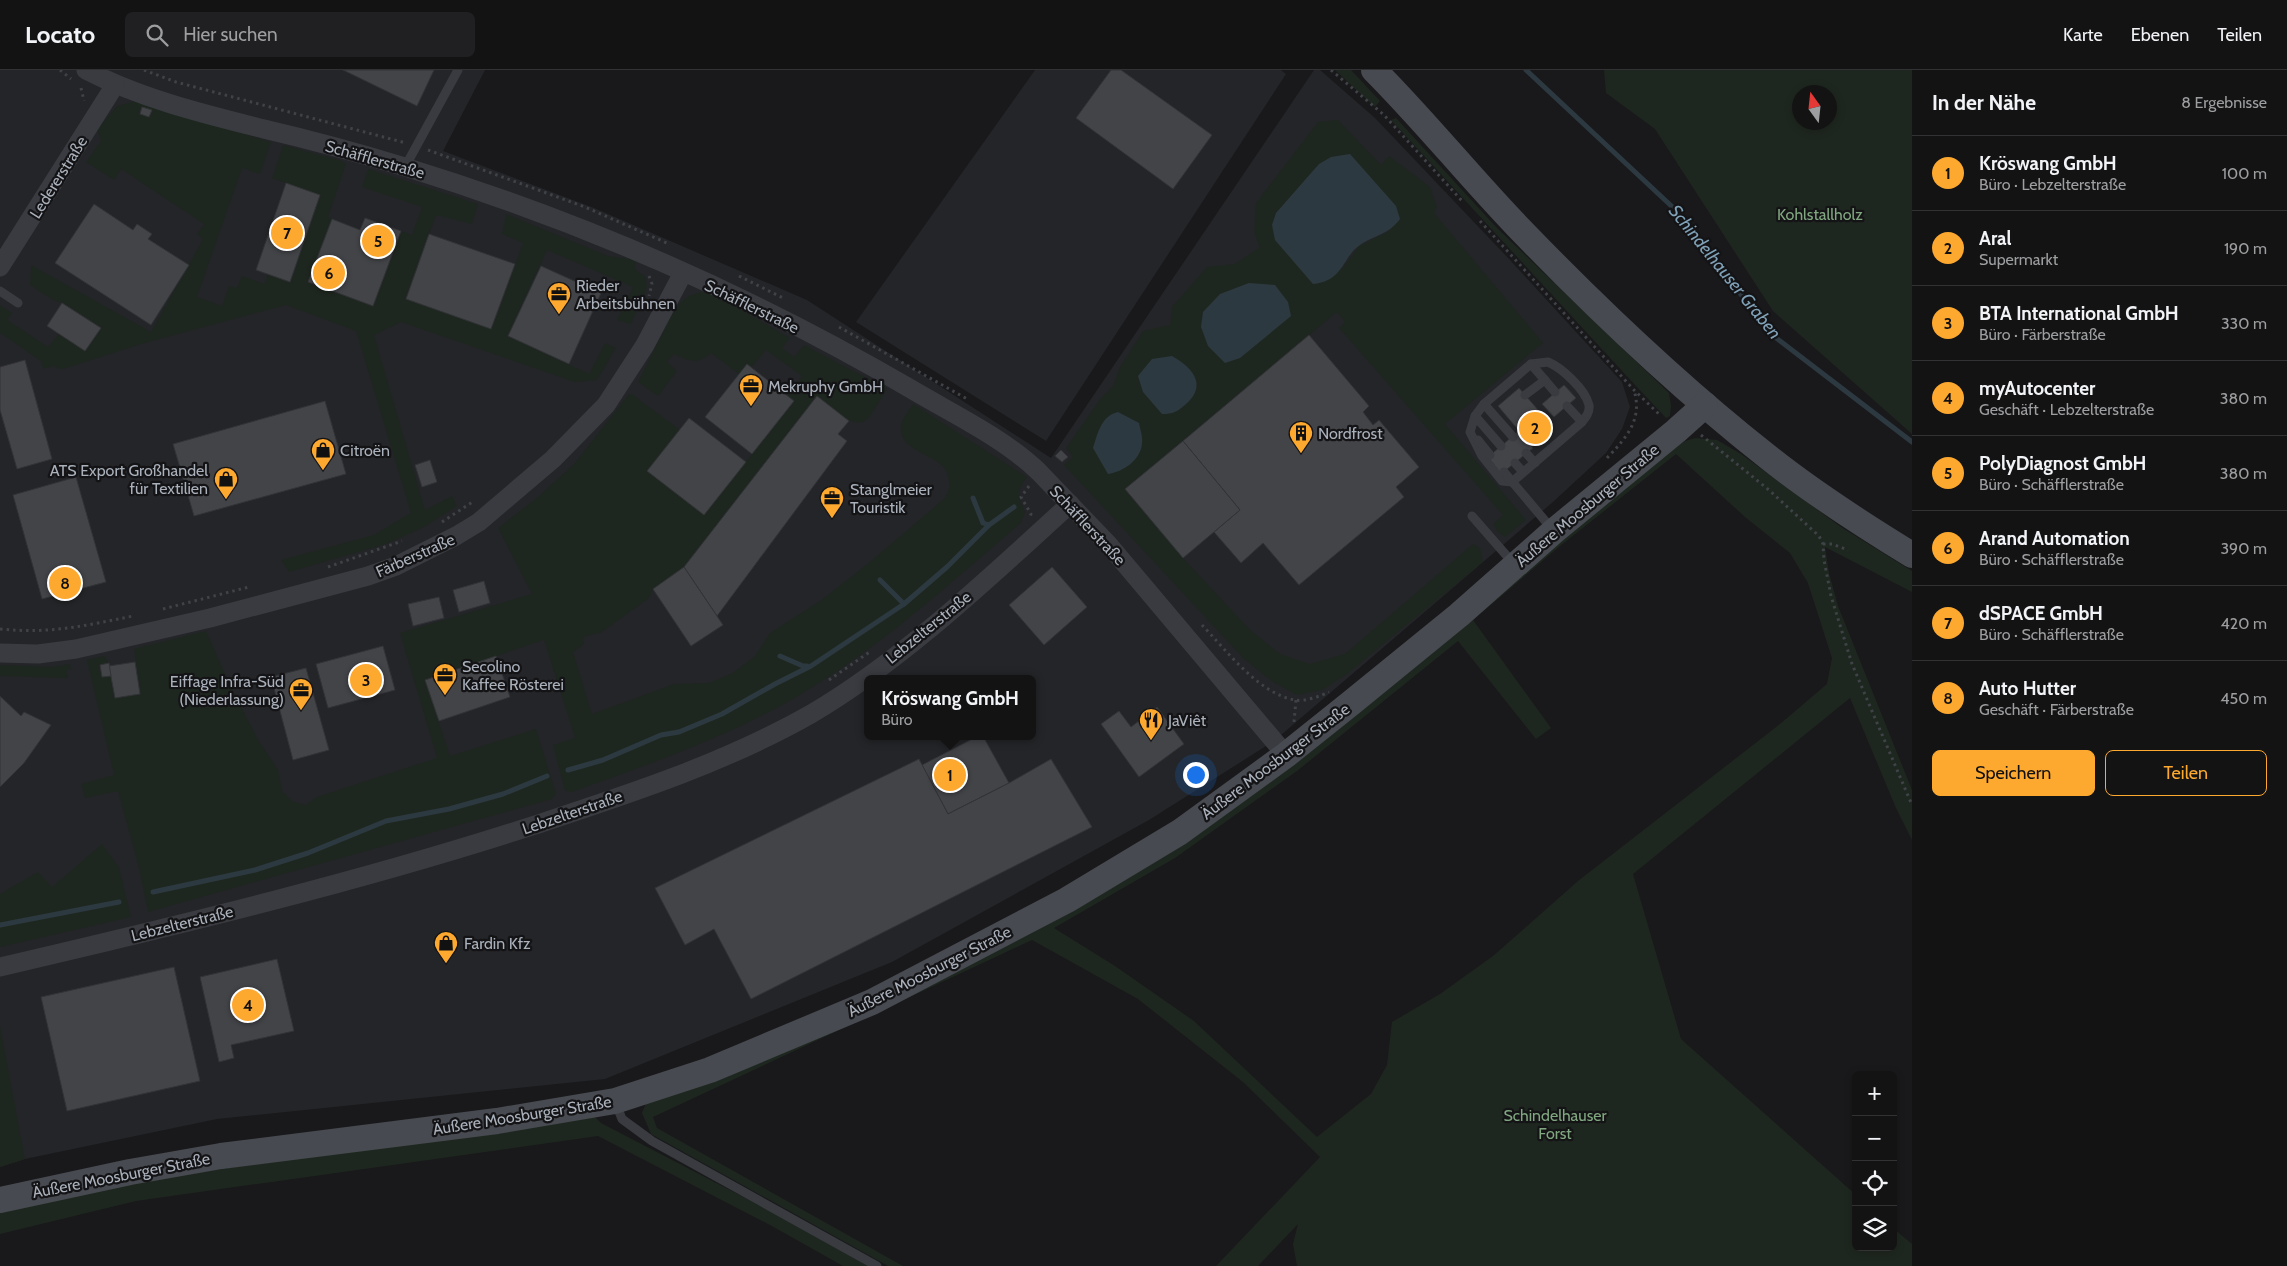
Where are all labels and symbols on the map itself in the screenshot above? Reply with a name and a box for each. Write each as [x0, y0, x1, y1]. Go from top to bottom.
north arrow [1792, 85, 1837, 130]
street label: Ledererstraße [26, 133, 91, 222]
street label: Schäfflerstraße [323, 136, 427, 183]
water label: Schindelhauser Graben [1664, 200, 1786, 344]
park label: Kohlstallholz [1777, 205, 1863, 224]
pin: 7 [271, 214, 303, 252]
pin: 5 [362, 222, 394, 260]
pin: 6 [313, 254, 345, 292]
street label: Schäfflerstraße [702, 275, 802, 337]
place label: Rieder Arbeitsbühnen [576, 276, 675, 313]
office icon: Rieder Arbeitsbühnen [546, 281, 572, 315]
office icon: Mekruphy GmbH [738, 373, 764, 407]
place label: Mekruphy GmbH [768, 377, 883, 396]
pin: 2 [1519, 409, 1551, 447]
building icon: Nordfrost [1288, 420, 1314, 454]
place label: Nordfrost [1318, 424, 1383, 443]
shop icon: Citroën [310, 437, 336, 471]
street label: Äußere Moosburger Straße [1512, 440, 1663, 571]
place label: Citroën [340, 441, 390, 460]
place label: ATS Export Großhandel für Textilien [50, 461, 208, 498]
shop icon: ATS Export Großhandel für Textilien [213, 466, 239, 500]
place label: Stanglmeier Touristik [850, 480, 933, 517]
street label: Schäfflerstraße [1046, 481, 1130, 569]
office icon: Stanglmeier Touristik [819, 485, 845, 519]
street label: Färberstraße [373, 530, 458, 581]
pin: 8 [49, 564, 81, 602]
street label: Lebzelterstraße [882, 587, 975, 668]
place label: Secolino Kaffee Rösterei [462, 657, 564, 694]
pin: 3 [350, 661, 382, 699]
office icon: Secolino Kaffee Rösterei [432, 662, 458, 696]
place label: Eiffage Infra-Süd (Niederlassung) [170, 672, 284, 709]
office icon: Eiffage Infra-Süd (Niederlassung) [288, 677, 314, 711]
street label: Äußere Moosburger Straße [1197, 699, 1353, 823]
restaurant icon: JaViêt [1138, 707, 1164, 741]
place label: JaViêt [1167, 711, 1207, 730]
pin: 1 [934, 756, 966, 794]
your location [1183, 762, 1209, 788]
street label: Lebzelterstraße [520, 786, 625, 838]
street label: Lebzelterstraße [129, 902, 235, 945]
street label: Äußere Moosburger Straße [844, 922, 1014, 1021]
shop icon: Fardin Kfz [433, 930, 459, 964]
place label: Fardin Kfz [464, 934, 531, 953]
pin: 4 [232, 986, 264, 1024]
street label: Äußere Moosburger Straße [431, 1092, 613, 1139]
park label: Schindelhauser Forst [1503, 1106, 1607, 1143]
street label: Äußere Moosburger Straße [31, 1149, 212, 1202]

